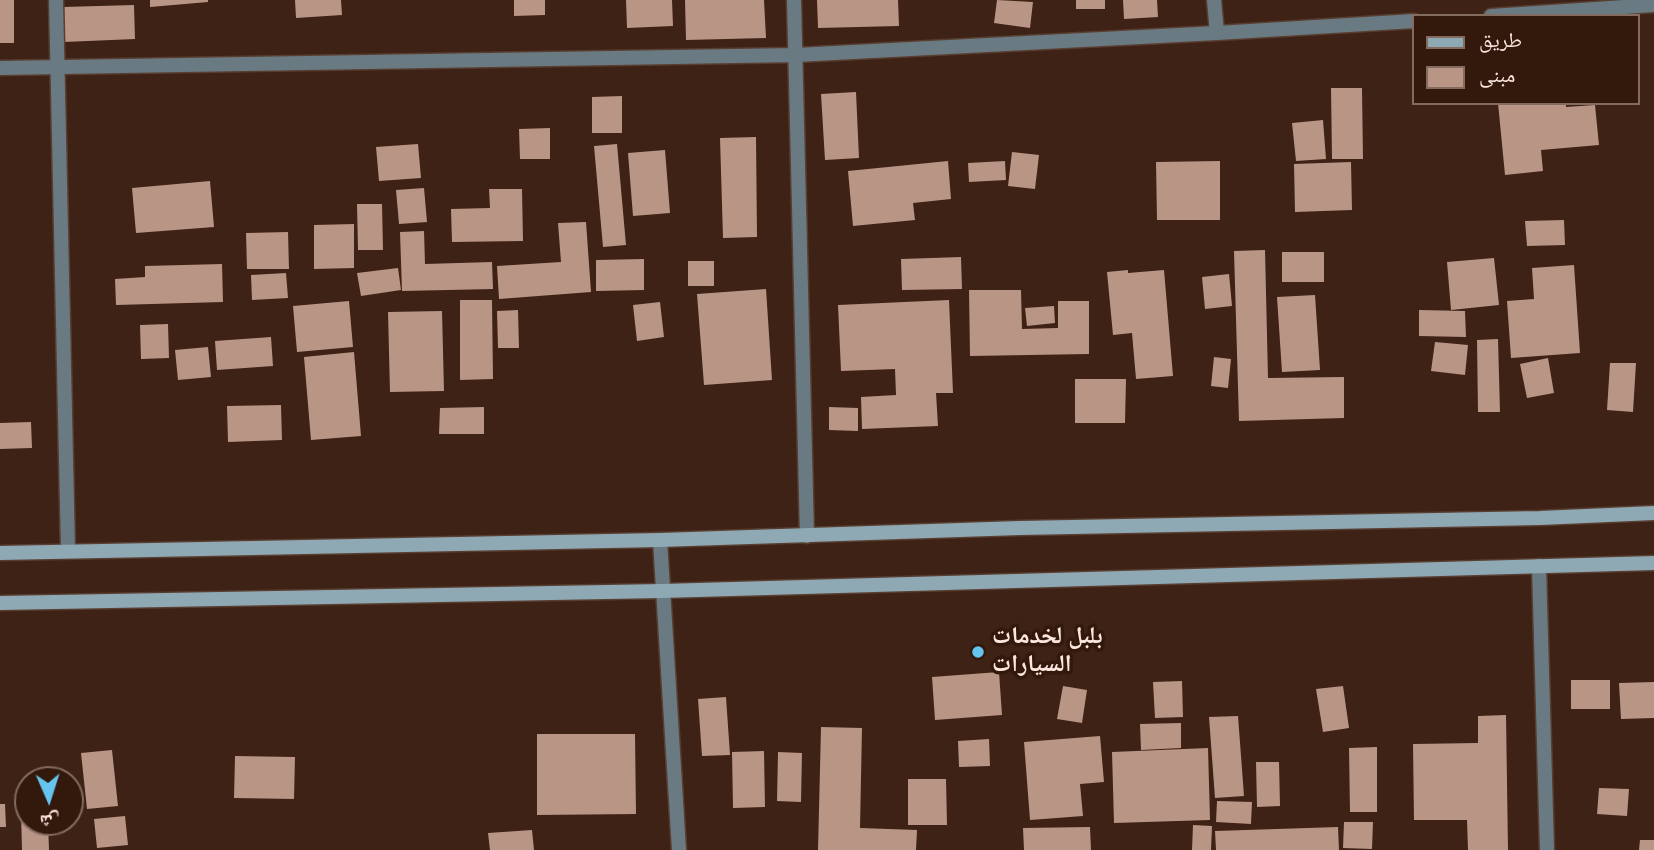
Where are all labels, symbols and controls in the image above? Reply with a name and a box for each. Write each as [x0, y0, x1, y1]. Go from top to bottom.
legend [1412, 14, 1640, 105]
text: طريق [1479, 25, 1522, 57]
text: مبنى [1479, 60, 1515, 92]
place label: بلبل لخدمات السيارات [992, 624, 1103, 680]
marker: بلبل لخدمات السيارات [970, 644, 986, 660]
north arrow [14, 766, 84, 836]
text: ش [39, 805, 61, 835]

